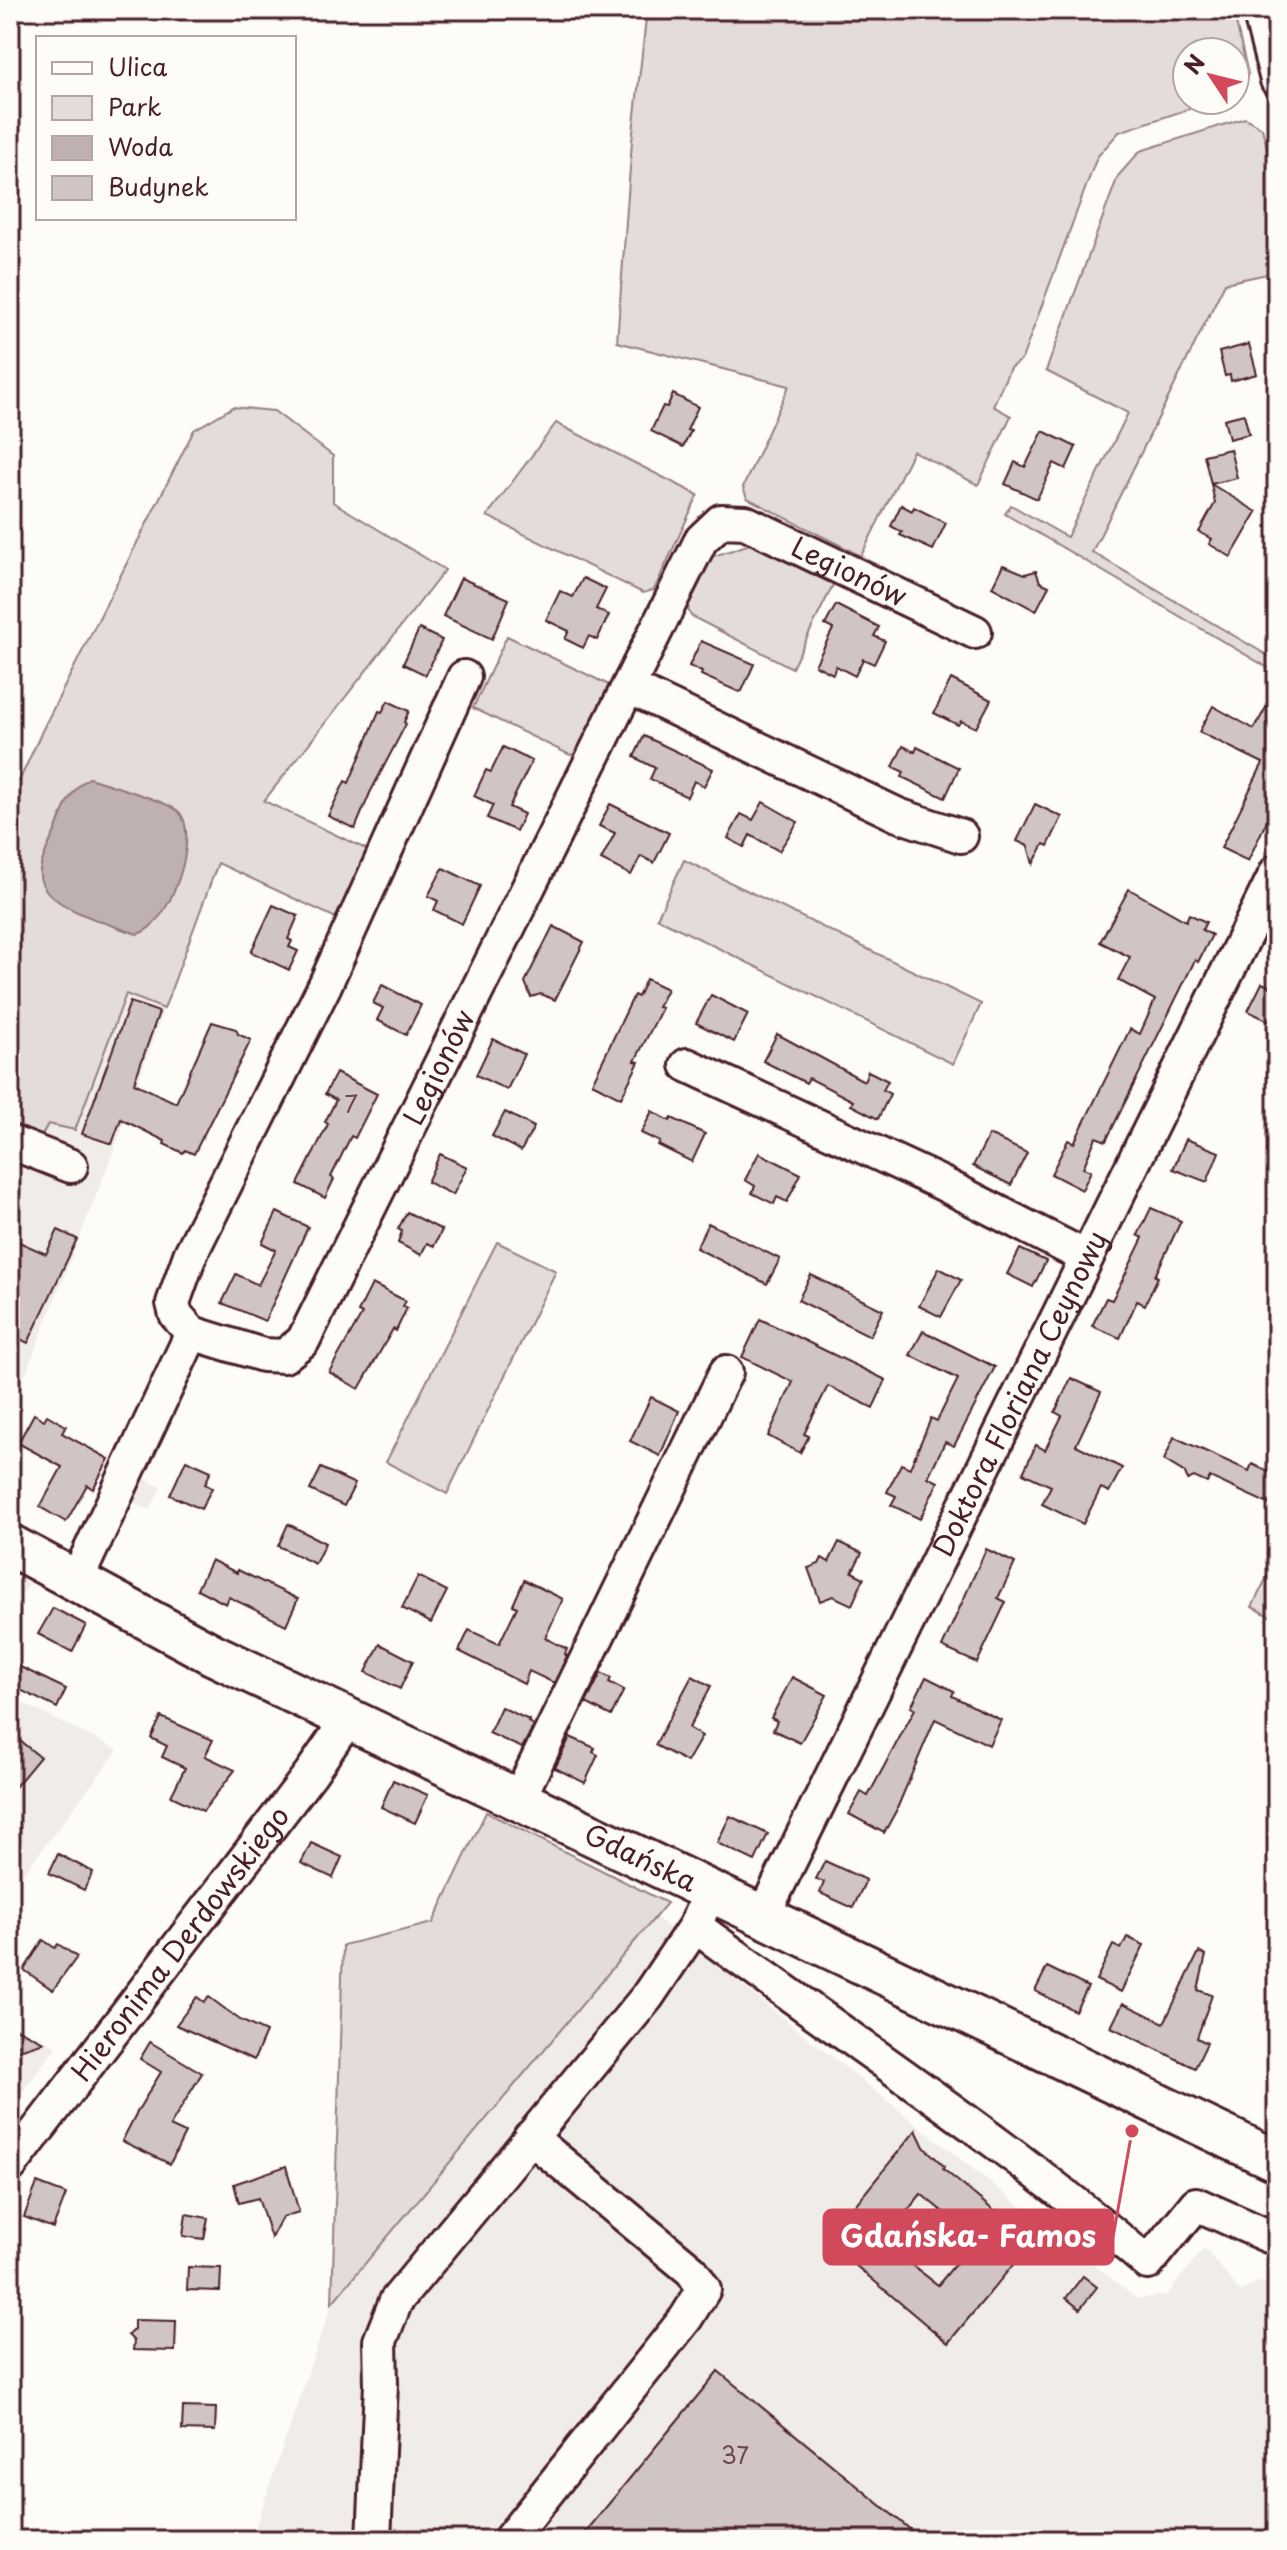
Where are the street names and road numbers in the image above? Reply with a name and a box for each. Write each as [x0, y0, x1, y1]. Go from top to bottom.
street label: Legionów [785, 524, 915, 617]
street label: Legionów [391, 1002, 484, 1132]
street label: Doktora Floriana Ceynowy [920, 1223, 1117, 1563]
street label: Hieronima Derdowskiego [59, 1796, 299, 2090]
street label: Gdańska [578, 1811, 705, 1902]

